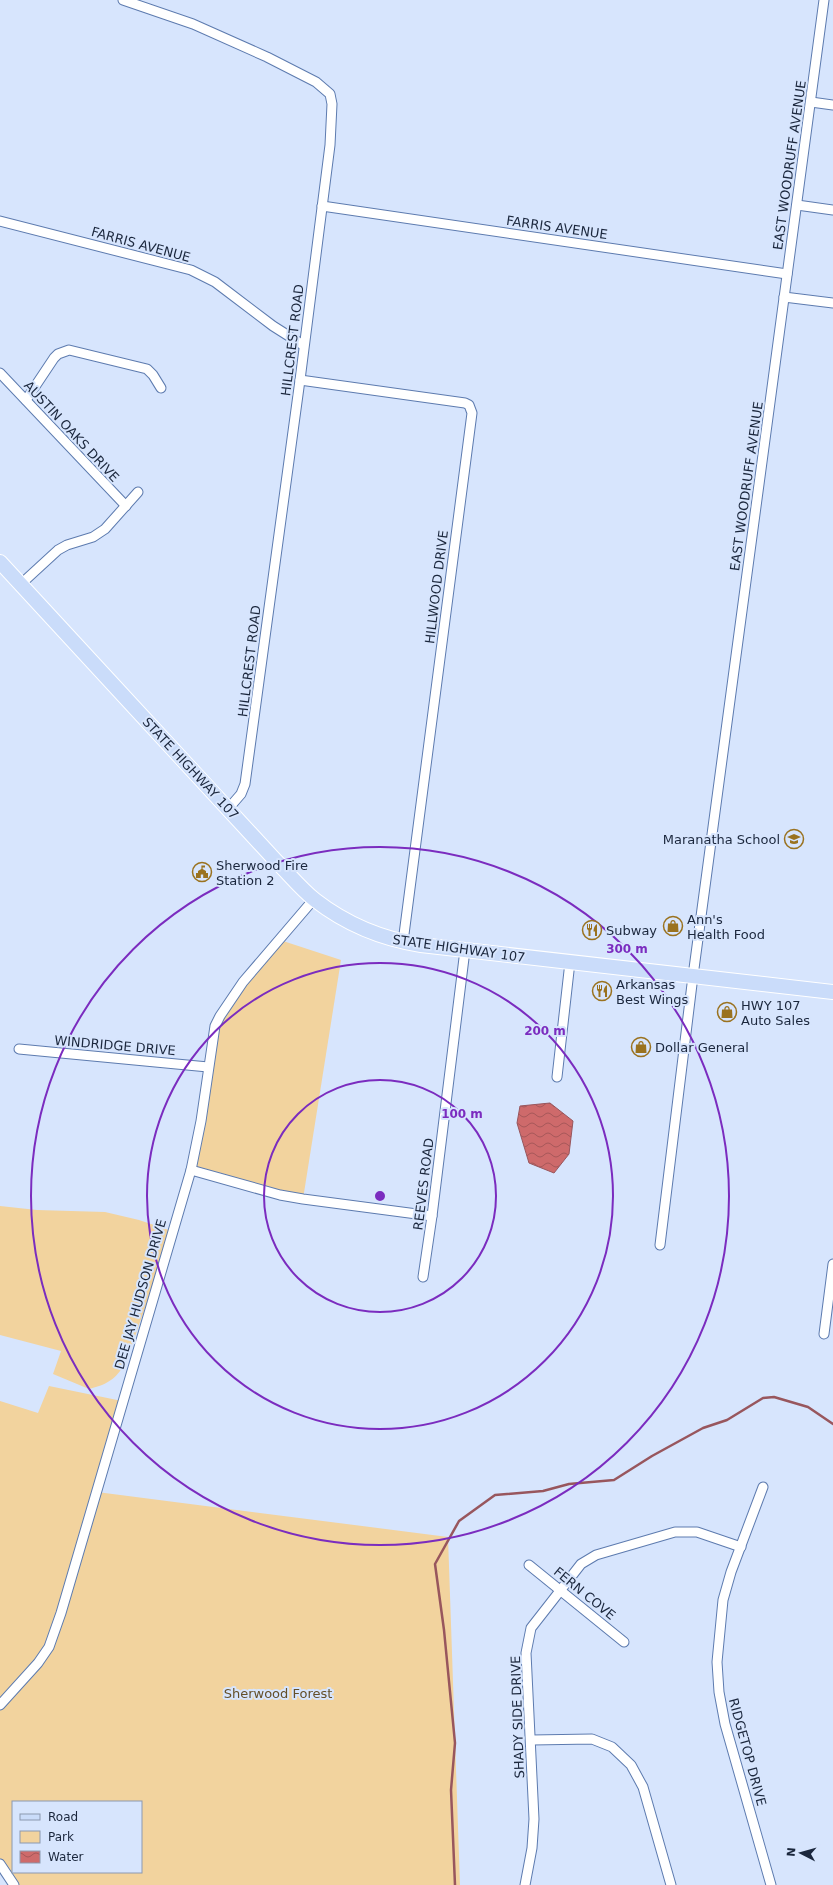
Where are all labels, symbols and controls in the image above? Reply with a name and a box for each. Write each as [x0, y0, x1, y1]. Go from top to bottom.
street label: EAST WOODRUFF AVENUE [770, 79, 809, 251]
street label: FARRIS AVENUE [505, 213, 609, 242]
street label: FARRIS AVENUE [90, 224, 192, 265]
street label: HILLCREST ROAD [278, 283, 307, 397]
street label: AUSTIN OAKS DRIVE [21, 378, 122, 485]
street label: EAST WOODRUFF AVENUE [727, 400, 766, 572]
street label: HILLWOOD DRIVE [422, 529, 451, 645]
street label: HILLCREST ROAD [235, 604, 264, 718]
street label: STATE HIGHWAY 107 [140, 714, 242, 822]
school or university icon: Maranatha School [783, 828, 805, 850]
place label: Maranatha School [663, 832, 780, 847]
place label: Sherwood Fire Station 2 [216, 858, 308, 888]
public building icon: Sherwood Fire Station 2 [191, 861, 213, 883]
place label: Ann's Health Food [687, 912, 765, 942]
shop icon: Ann's Health Food [662, 915, 684, 937]
restaurant icon: Subway [581, 919, 603, 941]
place label: Subway [606, 923, 657, 938]
street label: STATE HIGHWAY 107 [392, 932, 526, 965]
text: 300 m [606, 942, 648, 956]
place label: Arkansas Best Wings [616, 977, 689, 1007]
restaurant icon: Arkansas Best Wings [591, 980, 613, 1002]
place label: HWY 107 Auto Sales [741, 998, 810, 1028]
shop icon: HWY 107 Auto Sales [716, 1001, 738, 1023]
text: 200 m [524, 1024, 566, 1038]
street label: WINDRIDGE DRIVE [54, 1033, 176, 1058]
shop icon: Dollar General [630, 1036, 652, 1058]
place label: Dollar General [655, 1040, 749, 1055]
text: 100 m [441, 1107, 483, 1121]
street label: REEVES ROAD [410, 1137, 437, 1231]
centre of rings [373, 1189, 387, 1203]
street label: DEE JAY HUDSON DRIVE [112, 1217, 169, 1371]
street label: FERN COVE [551, 1564, 618, 1623]
street label: SHADY SIDE DRIVE [508, 1655, 527, 1779]
park label: Sherwood Forest [224, 1686, 332, 1701]
street label: RIDGETOP DRIVE [726, 1696, 769, 1808]
legend [12, 1801, 142, 1873]
text: Road [48, 1810, 78, 1824]
text: Park [48, 1830, 74, 1844]
north arrow [781, 1833, 821, 1873]
text: N [785, 1847, 798, 1857]
text: Water [48, 1850, 84, 1864]

